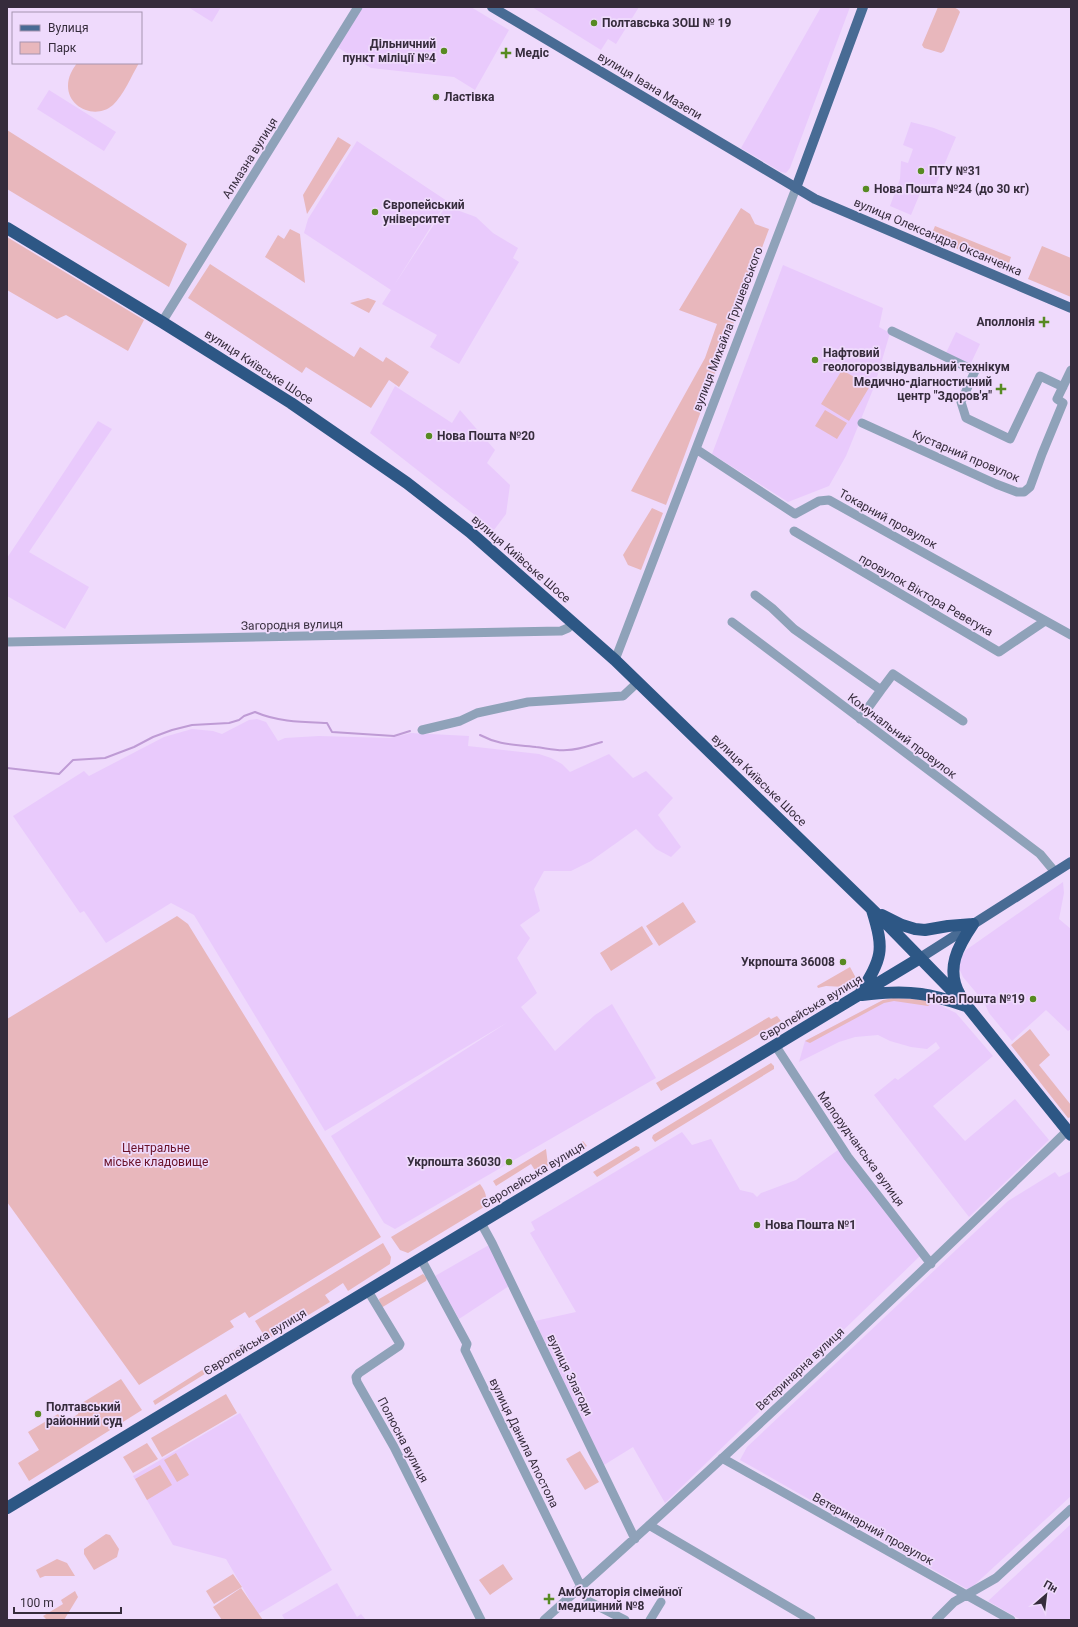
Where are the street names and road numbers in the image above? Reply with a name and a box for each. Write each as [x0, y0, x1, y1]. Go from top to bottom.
street label: вулиця Івана Мазепи [595, 49, 705, 123]
street label: Алмазна вулиця [220, 115, 280, 201]
street label: вулиця Олександра Оксанченка [852, 195, 1024, 279]
street label: вулиця Михайла Грушевського [690, 245, 766, 413]
street label: вулиця Київське Шосе [202, 327, 316, 407]
street label: Кустарний провулок [910, 427, 1022, 485]
street label: Токарний провулок [837, 486, 940, 552]
street label: вулиця Київське Шосе [469, 512, 573, 606]
street label: провулок Віктора Ревегука [857, 551, 995, 639]
street label: Загородня вулиця [241, 617, 343, 633]
street label: Комунальний провулок [845, 690, 960, 782]
street label: вулиця Київське Шосе [709, 731, 809, 829]
street label: Європейська вулиця [757, 972, 865, 1044]
street label: Малорудчанська вулиця [815, 1089, 907, 1209]
street label: Європейська вулиця [479, 1139, 587, 1211]
street label: Європейська вулиця [201, 1306, 309, 1378]
street label: Ветеринарна вулиця [753, 1324, 847, 1414]
street label: вулиця Злагоди [544, 1332, 596, 1418]
street label: вулиця Данила Апостола [487, 1376, 561, 1510]
street label: Полюсна вулиця [375, 1395, 431, 1485]
street label: Ветеринарний провулок [810, 1490, 936, 1568]

